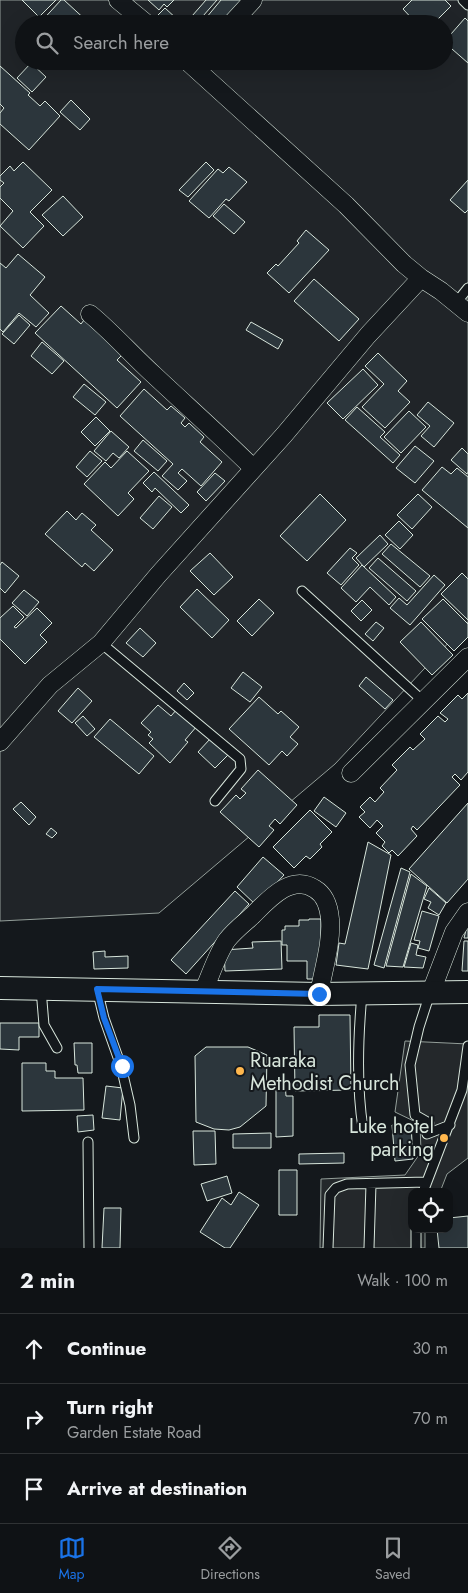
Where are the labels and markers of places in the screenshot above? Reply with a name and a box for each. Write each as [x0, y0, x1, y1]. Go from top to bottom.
place label: Ruaraka Methodist Church [250, 1046, 400, 1098]
marker: Ruaraka Methodist Church [234, 1065, 246, 1077]
place label: Luke hotel parking [349, 1112, 434, 1164]
marker: Luke hotel parking [438, 1132, 450, 1144]

